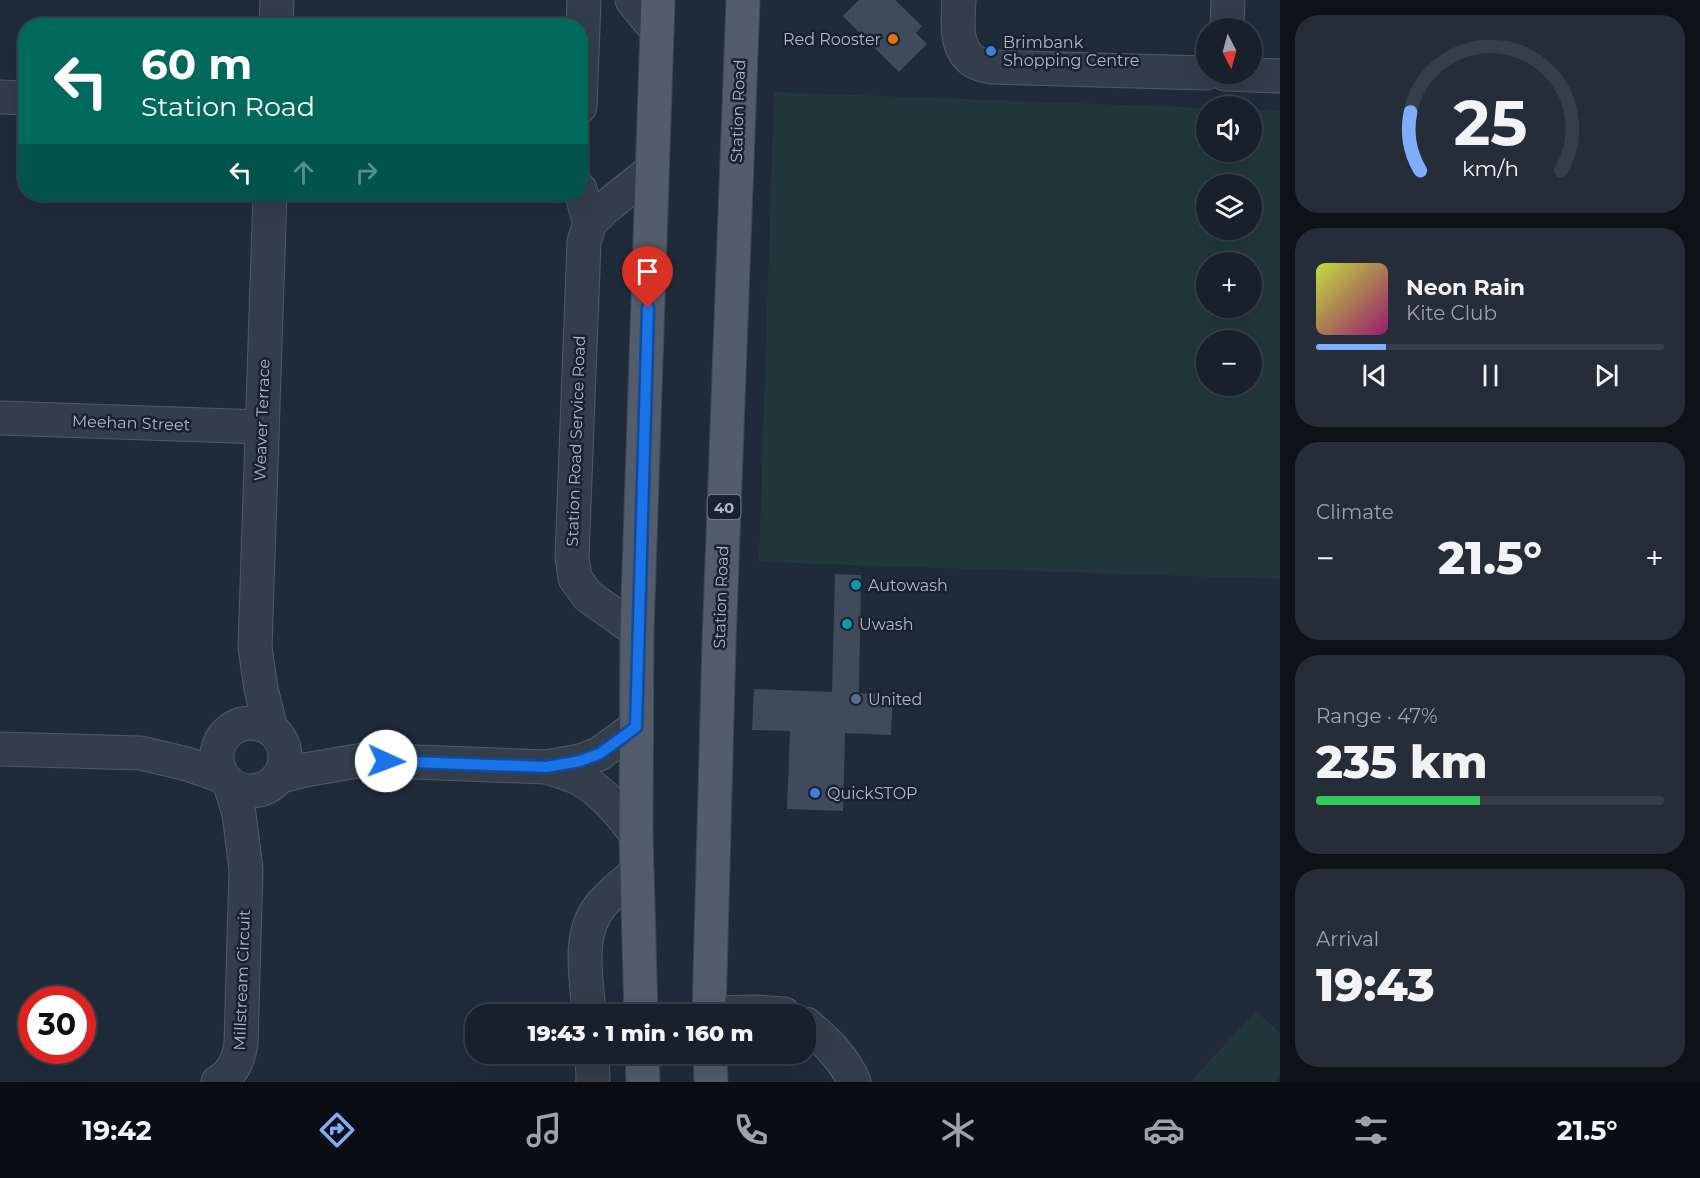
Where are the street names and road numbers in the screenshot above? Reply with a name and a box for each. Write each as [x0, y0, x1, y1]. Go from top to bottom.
street label: Station Road [727, 59, 749, 163]
street label: Station Road Service Road [563, 335, 589, 547]
street label: Weaver Terrace [250, 359, 274, 481]
street label: Meehan Street [72, 411, 191, 435]
road number: 40 [708, 495, 740, 519]
street label: Station Road [710, 545, 732, 649]
street label: Millstream Circuit [230, 909, 254, 1051]

